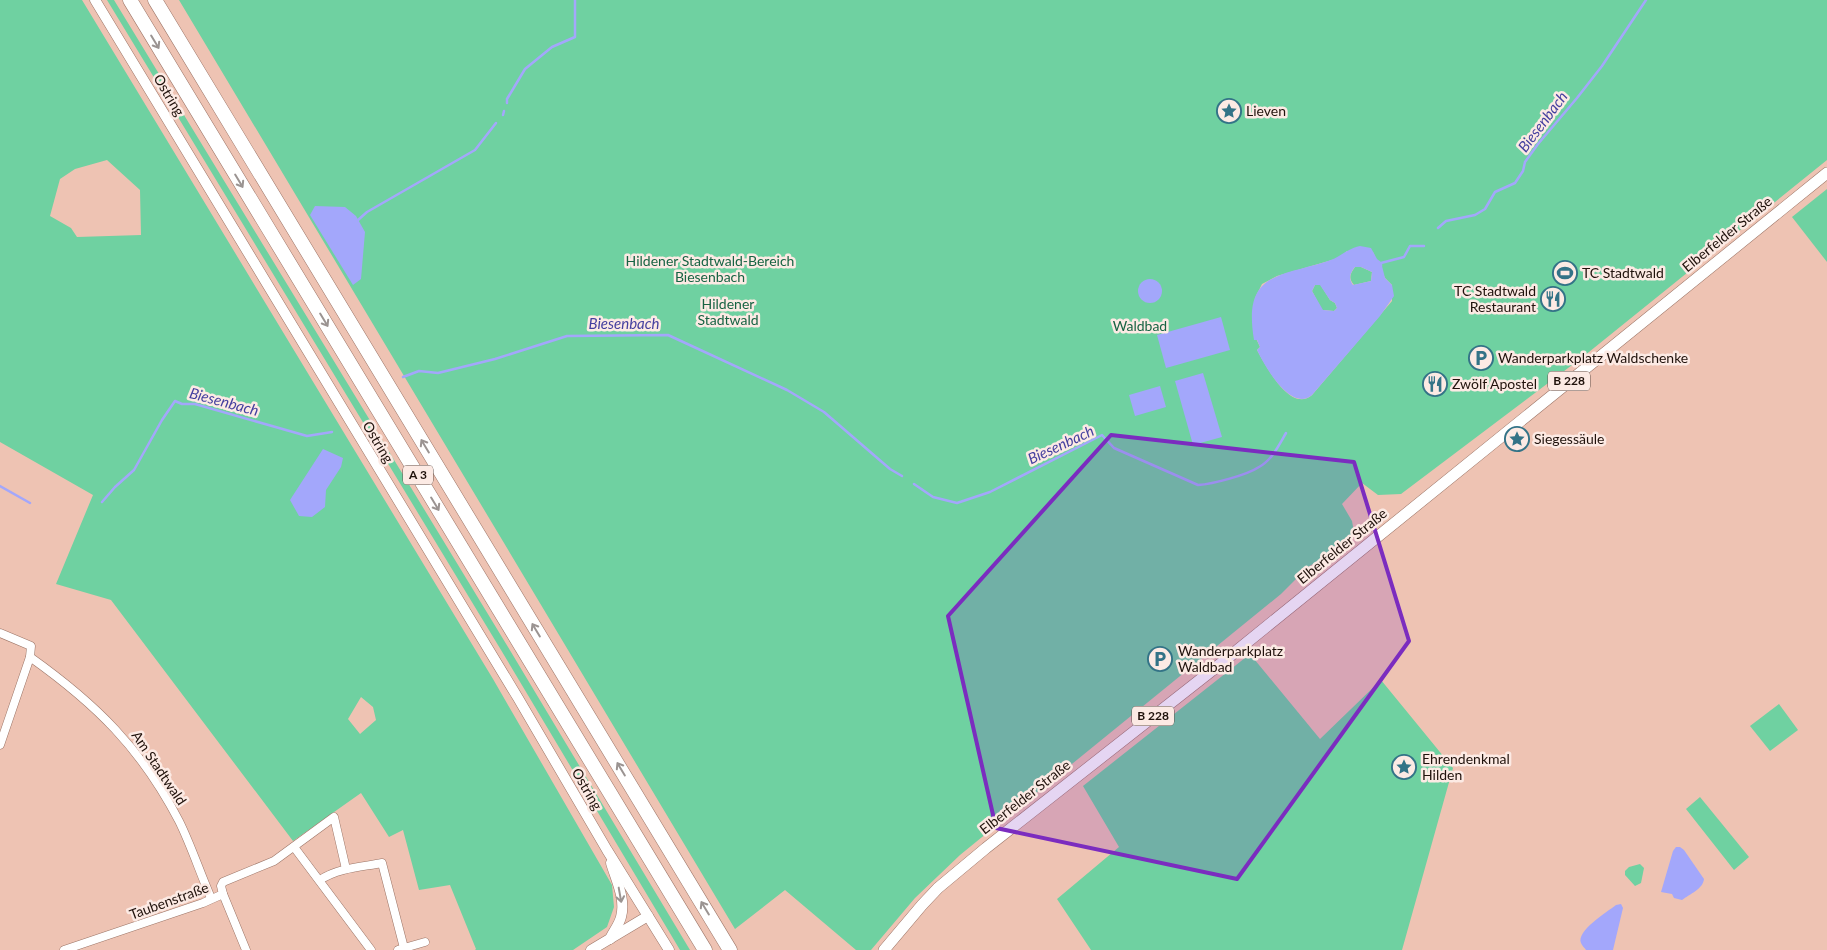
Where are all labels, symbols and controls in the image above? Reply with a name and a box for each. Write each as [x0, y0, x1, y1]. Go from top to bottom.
one-way arrow [151, 34, 161, 48]
street label: Ostring [150, 71, 188, 119]
water label: Biesenbach [1514, 88, 1571, 155]
place icon: Lieven [1216, 98, 1242, 124]
place label: Lieven [1246, 102, 1286, 119]
one-way arrow [235, 173, 245, 187]
street label: Elberfelder Straße [1678, 192, 1775, 275]
park label: Hildener Stadtwald-Bereich Biesenbach [626, 252, 794, 285]
sports icon: TC Stadtwald [1552, 260, 1578, 286]
place label: TC Stadtwald [1582, 264, 1664, 281]
place label: TC Stadtwald Restaurant [1454, 282, 1536, 315]
restaurant icon: TC Stadtwald Restaurant [1540, 286, 1566, 312]
park label: Hildener Stadtwald [697, 295, 759, 328]
one-way arrow [319, 312, 329, 326]
water label: Biesenbach [589, 314, 660, 332]
park label: Waldbad [1113, 317, 1167, 334]
parking icon: Wanderparkplatz Waldschenke [1468, 345, 1494, 371]
place label: Wanderparkplatz Waldschenke [1498, 349, 1688, 366]
restaurant icon: Zwölf Apostel [1422, 371, 1448, 397]
road number: B 228 [1548, 372, 1590, 391]
place label: Zwölf Apostel [1452, 375, 1537, 392]
water label: Biesenbach [188, 383, 261, 419]
street label: Ostring [359, 418, 397, 466]
water label: Biesenbach [1025, 421, 1097, 467]
place icon: Siegessäule [1504, 426, 1530, 452]
place label: Siegessäule [1534, 430, 1604, 447]
one-way arrow [420, 440, 430, 454]
road number: A 3 [403, 466, 433, 484]
one-way arrow [430, 496, 440, 510]
street label: Elberfelder Straße [1293, 504, 1390, 587]
one-way arrow [531, 624, 541, 638]
place label: Wanderparkplatz Waldbad [1178, 642, 1283, 675]
parking icon: Wanderparkplatz Waldbad [1147, 646, 1173, 672]
road number: B 228 [1132, 706, 1174, 726]
street label: Am Stadtwald [128, 727, 190, 808]
place label: Ehrendenkmal Hilden [1422, 750, 1510, 783]
place icon: Ehrendenkmal Hilden [1391, 754, 1417, 780]
street label: Elberfelder Straße [976, 756, 1073, 837]
one-way arrow [615, 763, 625, 777]
street label: Ostring [569, 765, 606, 813]
street label: Taubenstraße [127, 878, 211, 923]
one-way arrow [616, 886, 626, 902]
one-way arrow [699, 902, 709, 916]

